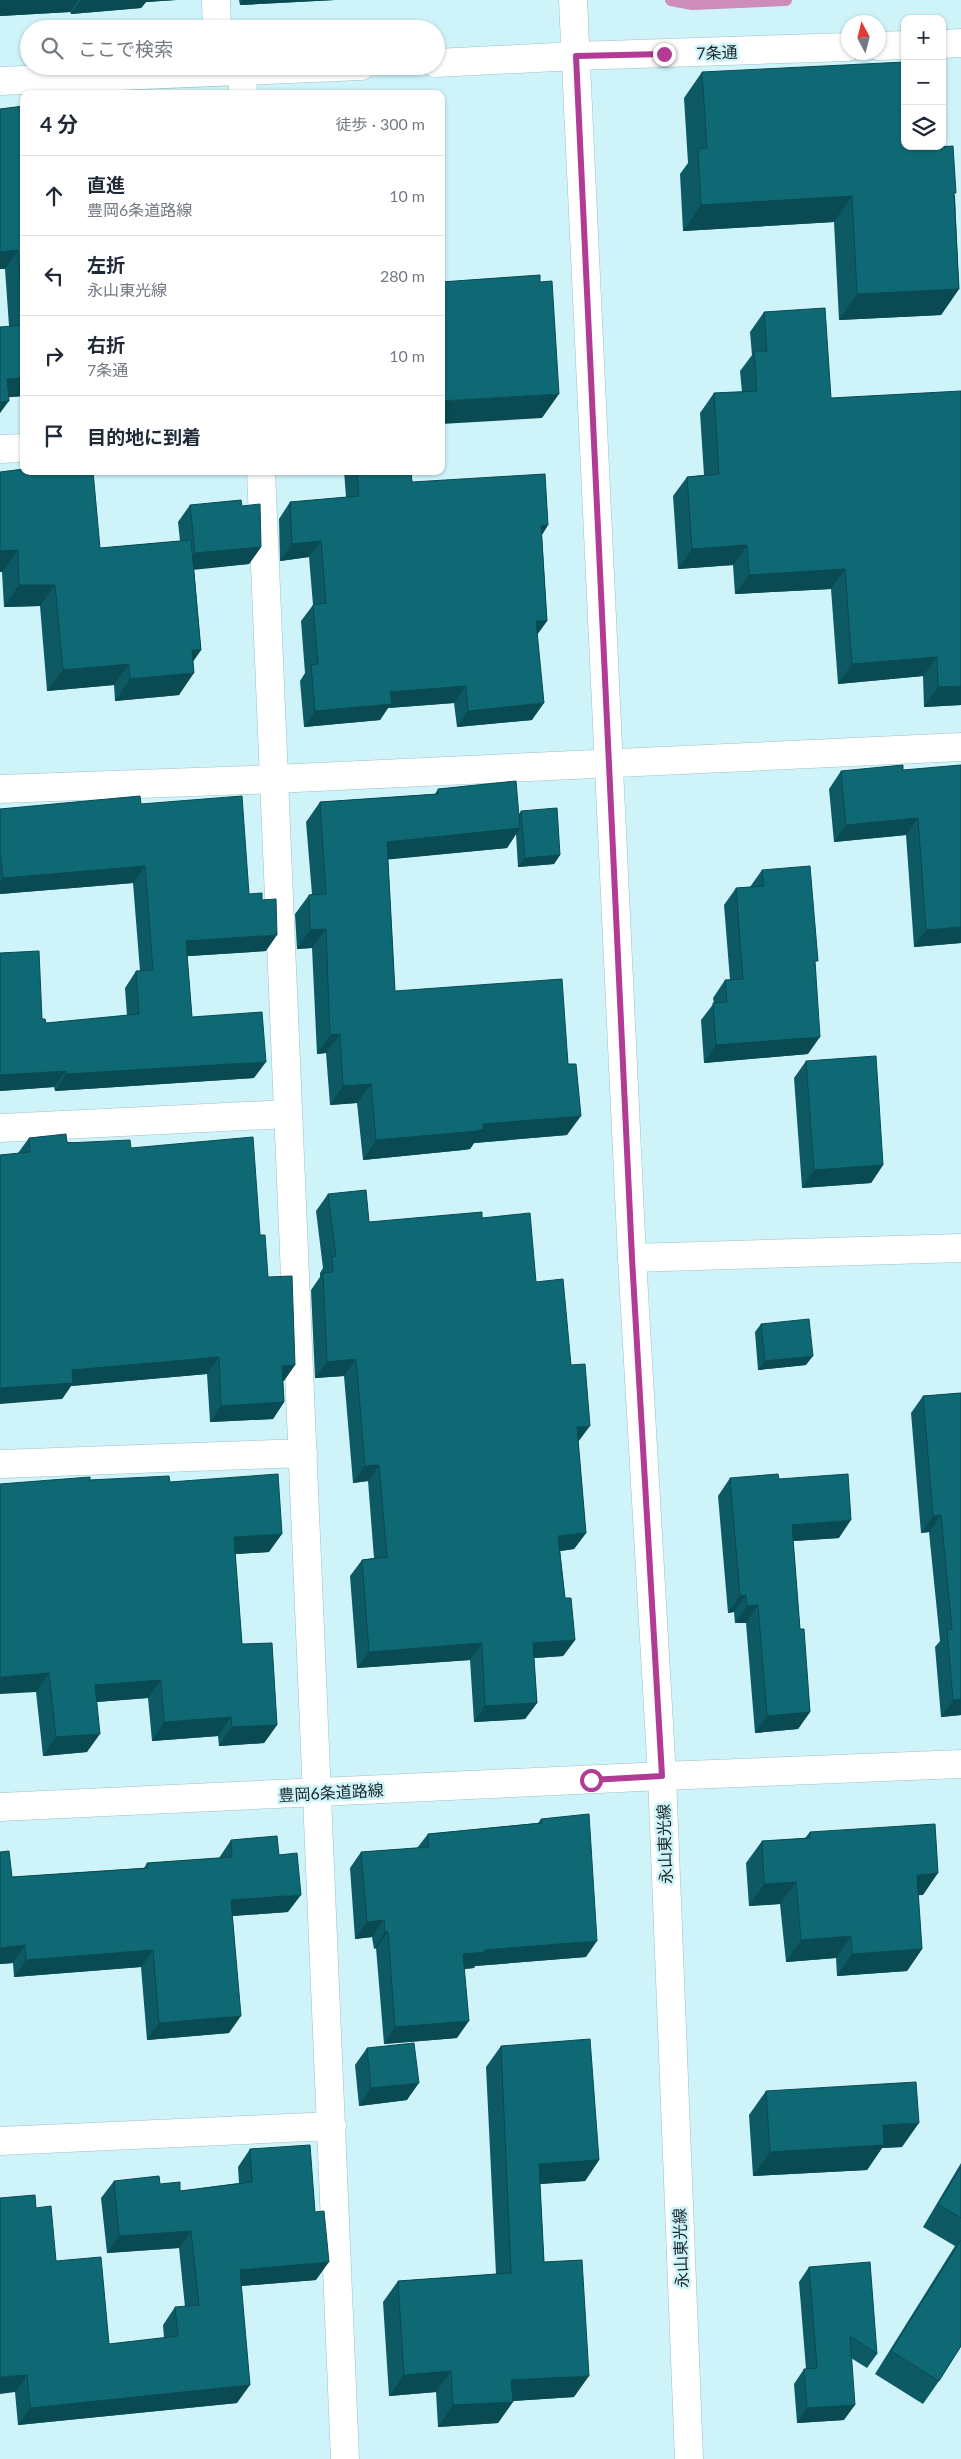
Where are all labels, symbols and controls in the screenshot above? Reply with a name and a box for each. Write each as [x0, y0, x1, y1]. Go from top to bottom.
north arrow [841, 15, 886, 60]
map controls [901, 15, 946, 150]
button: + [901, 15, 946, 60]
search box [20, 20, 445, 75]
icon: search [38, 34, 66, 62]
text: ここで検索 [78, 37, 173, 60]
street label: 7条通 [696, 42, 738, 62]
route end [653, 43, 676, 66]
button: − [901, 60, 946, 105]
button: layers [901, 105, 946, 150]
text: 4 分 [40, 111, 78, 136]
text: 徒歩 · 300 m [336, 114, 425, 133]
text: 直進 [87, 173, 125, 196]
icon: ahead [40, 182, 68, 210]
text: 10 m [389, 186, 425, 205]
text: 豊岡6条道路線 [87, 200, 192, 219]
text: 左折 [87, 253, 125, 276]
icon: left [40, 262, 68, 290]
text: 280 m [380, 266, 425, 285]
text: 永山東光線 [87, 280, 167, 299]
text: 右折 [87, 333, 125, 356]
icon: right [40, 342, 68, 370]
text: 10 m [389, 346, 425, 365]
text: 7条通 [87, 360, 128, 379]
icon: arrive [40, 422, 68, 450]
text: 目的地に到着 [87, 425, 201, 448]
route start [580, 1769, 603, 1792]
street label: 豊岡6条道路線 [278, 1780, 384, 1804]
street label: 永山東光線 [653, 1804, 675, 1884]
street label: 永山東光線 [669, 2208, 691, 2288]

